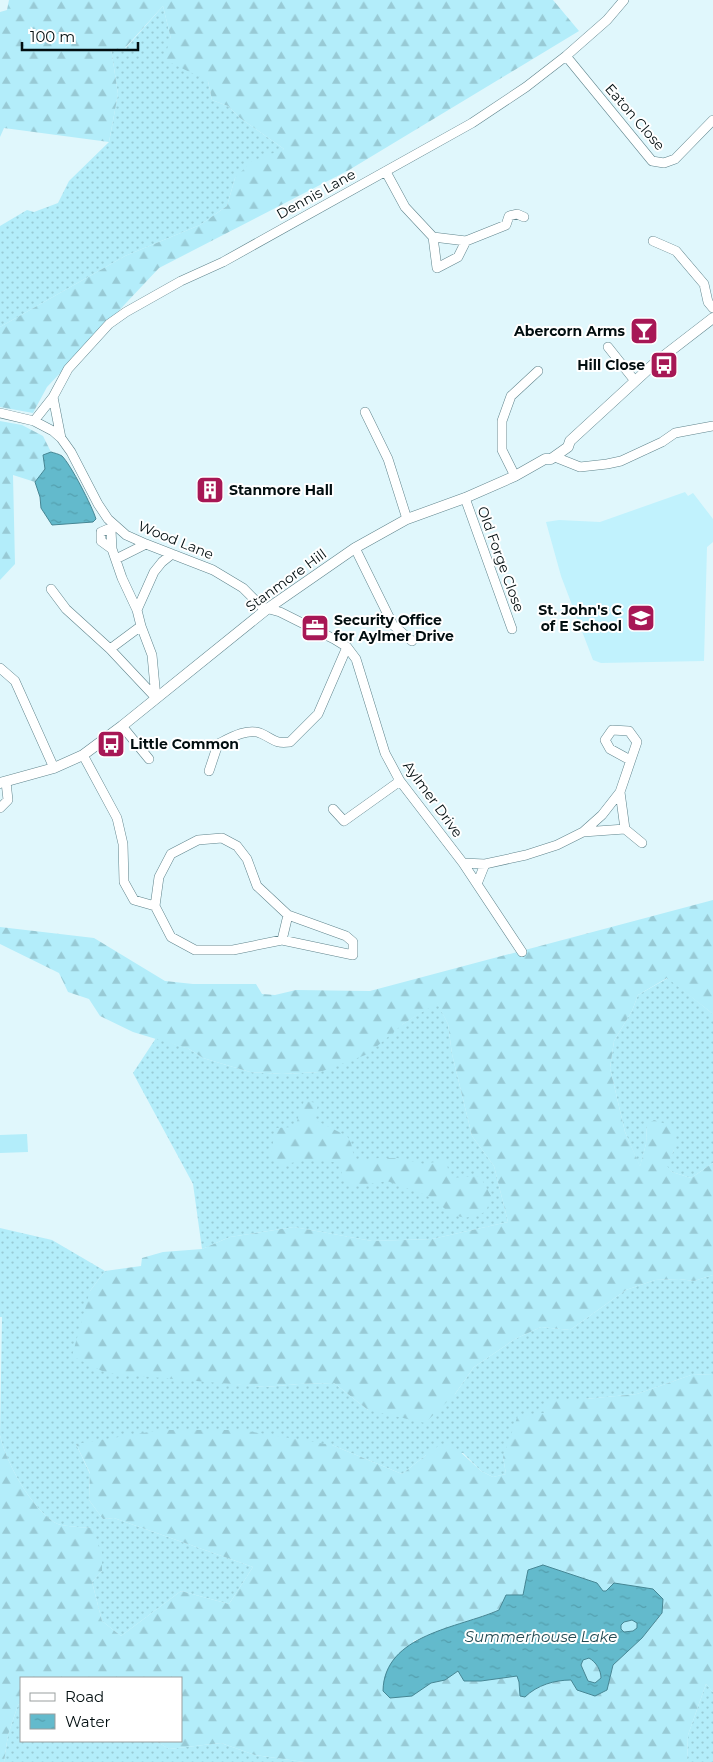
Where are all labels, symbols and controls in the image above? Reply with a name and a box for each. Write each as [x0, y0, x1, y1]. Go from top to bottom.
scale bar [22, 20, 139, 52]
text: 100 m [30, 27, 75, 46]
street label: Eaton Close [601, 80, 669, 154]
street label: Dennis Lane [273, 165, 359, 223]
bar icon: Abercorn Arms [629, 316, 659, 346]
place label: Abercorn Arms [513, 322, 626, 340]
bus stop icon: Hill Close [649, 350, 679, 380]
place label: Hill Close [577, 356, 645, 374]
building icon: Stanmore Hall [195, 475, 225, 505]
place label: Stanmore Hall [229, 481, 333, 499]
street label: Old Forge Close [474, 504, 528, 614]
street label: Wood Lane [136, 517, 216, 563]
street label: Stanmore Hill [242, 545, 330, 615]
place label: St. John's C of E School [538, 601, 622, 635]
school or university icon: St. John's C of E School [626, 603, 656, 633]
place label: Security Office for Aylmer Drive [334, 611, 454, 645]
office icon: Security Office for Aylmer Drive [300, 613, 330, 643]
bus stop icon: Little Common [96, 729, 126, 759]
place label: Little Common [130, 735, 239, 753]
street label: Aylmer Drive [399, 757, 467, 841]
water label: Summerhouse Lake [465, 1627, 617, 1646]
legend [20, 1677, 182, 1742]
text: Road [65, 1687, 104, 1706]
text: Water [65, 1712, 111, 1731]

